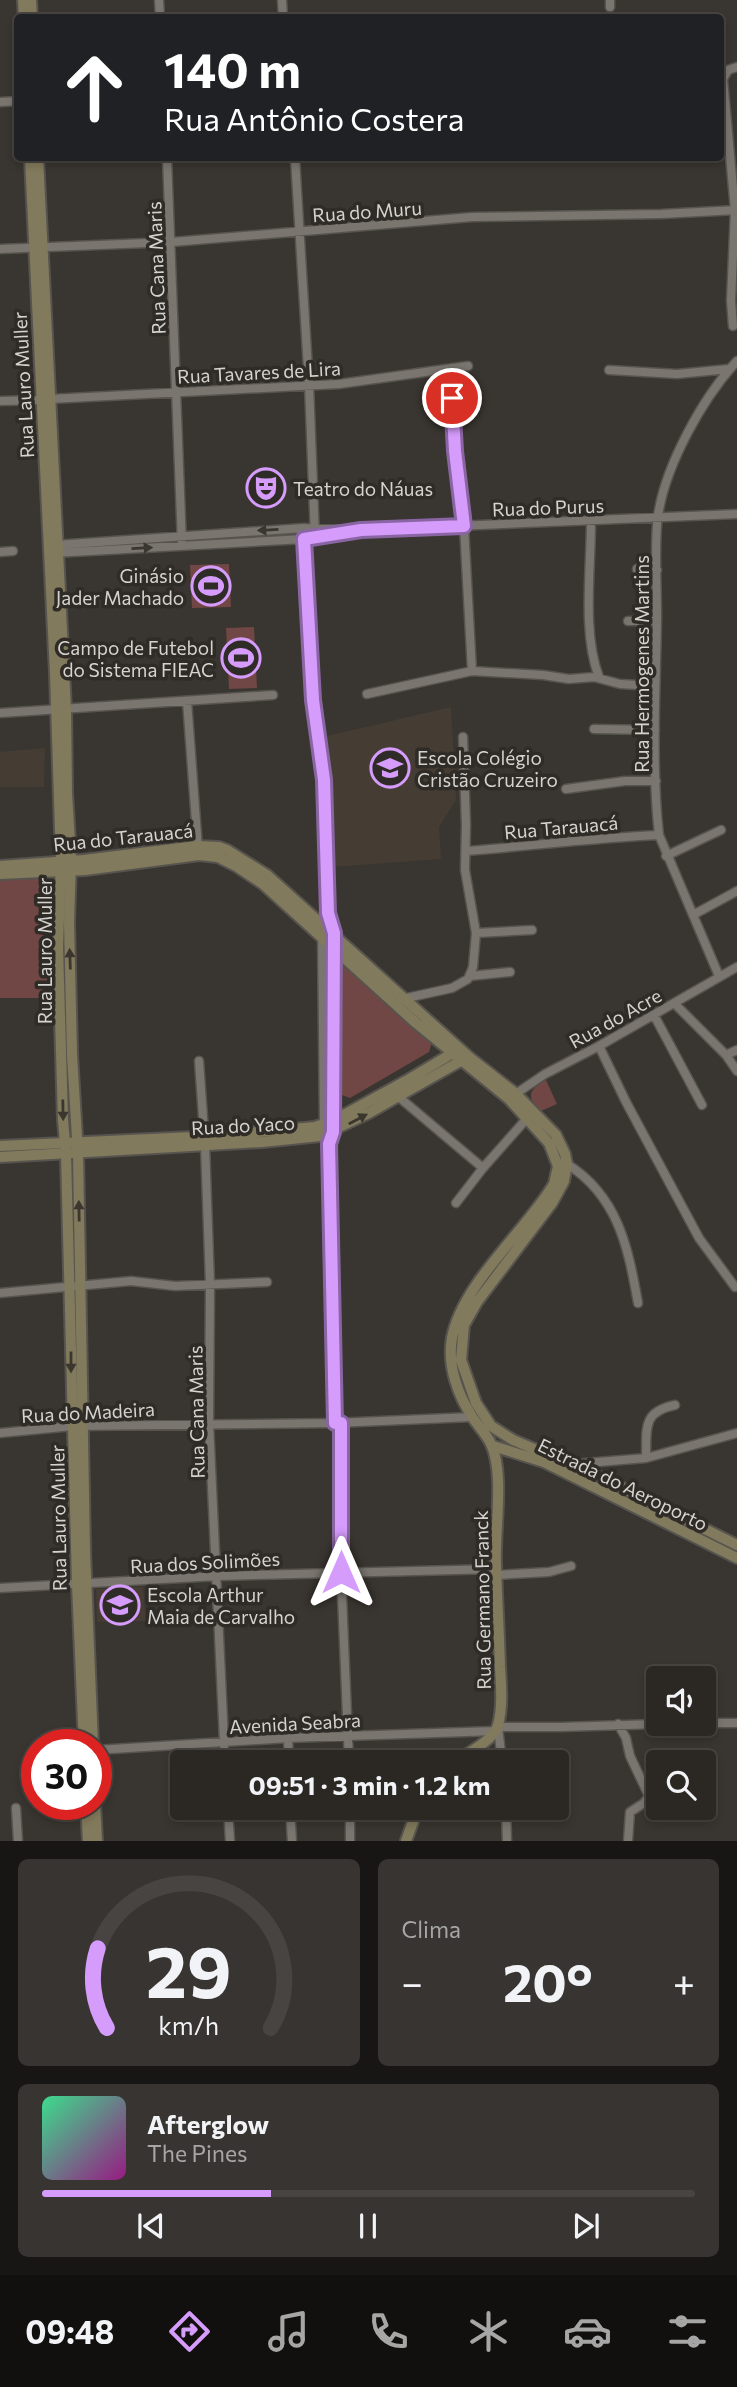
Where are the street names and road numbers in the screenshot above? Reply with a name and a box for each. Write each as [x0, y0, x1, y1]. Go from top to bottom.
street label: Rua do Muru [311, 196, 423, 226]
street label: Rua Cana Maris [142, 201, 170, 335]
street label: Rua Lauro Muller [8, 311, 38, 459]
street label: Rua Tavares de Lira [177, 356, 341, 388]
street label: Rua do Purus [492, 494, 604, 520]
street label: Rua Hermogenes Martins [630, 555, 653, 773]
street label: Rua Tarauacá [503, 811, 619, 843]
street label: Rua do Tarauacá [52, 818, 194, 856]
street label: Rua Lauro Muller [33, 877, 56, 1024]
street label: Rua do Acre [565, 983, 665, 1053]
street label: Rua do Yaco [190, 1111, 296, 1139]
street label: Rua Cana Maris [183, 1345, 209, 1479]
street label: Rua do Madeira [21, 1397, 155, 1427]
street label: Estrada do Aeroporto [534, 1433, 712, 1535]
street label: Rua Lauro Muller [45, 1444, 71, 1591]
street label: Rua Germano Franck [469, 1510, 495, 1690]
street label: Rua dos Solimões [129, 1547, 281, 1577]
street label: Avenida Seabra [229, 1708, 361, 1738]

